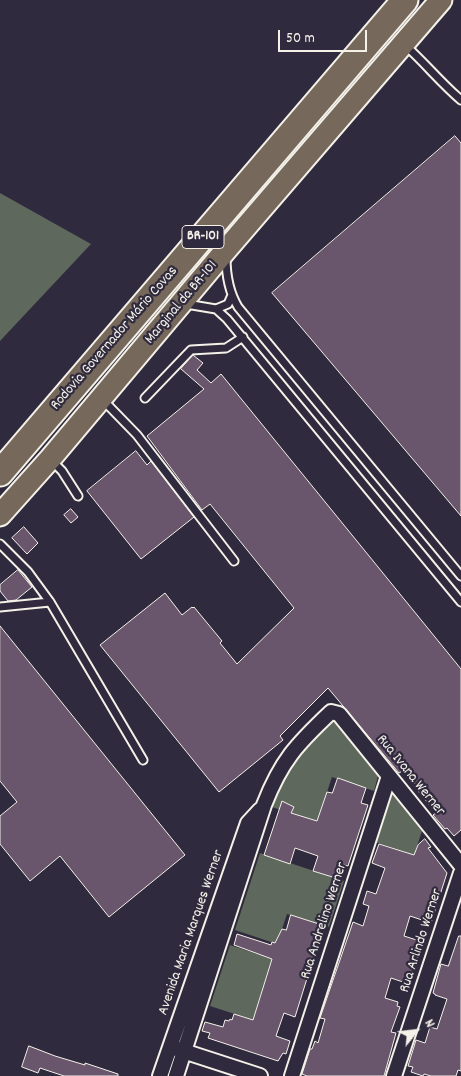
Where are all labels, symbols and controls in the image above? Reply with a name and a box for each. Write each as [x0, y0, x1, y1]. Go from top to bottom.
scale bar [281, 20, 370, 52]
text: 50 m [286, 28, 315, 50]
road number: BR-101 [182, 226, 224, 248]
street label: Marginal da BR-101 [142, 258, 222, 348]
street label: Rodovia Governador Mário Covas [48, 263, 182, 415]
street label: Rua Ivana Werner [372, 732, 448, 820]
street label: Avenida Maria Marques Werner [155, 848, 229, 1018]
street label: Rua Andrelino Werner [298, 860, 352, 982]
street label: Rua Arlindo Werner [397, 887, 447, 995]
north arrow [391, 1006, 441, 1056]
text: N [419, 1016, 440, 1032]

